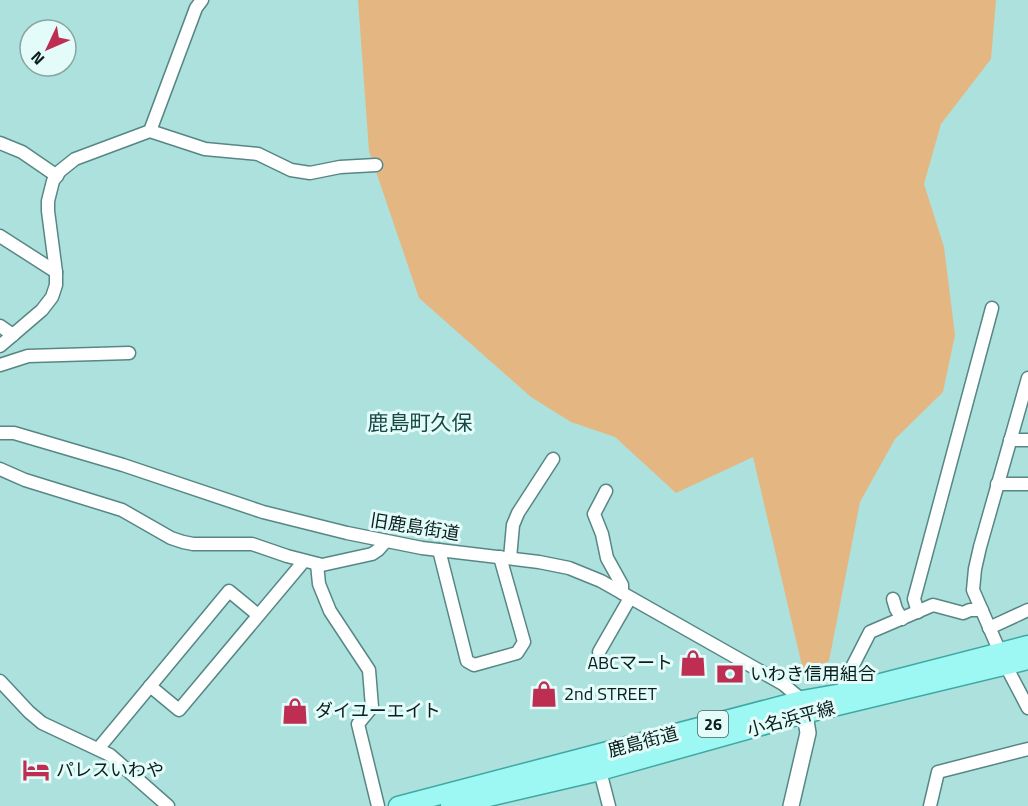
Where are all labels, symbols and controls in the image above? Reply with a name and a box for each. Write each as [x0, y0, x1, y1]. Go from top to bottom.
north arrow [18, 18, 78, 78]
text: N [25, 46, 50, 71]
district label: 鹿島町久保 [368, 406, 473, 438]
street label: 旧鹿島街道 [369, 506, 462, 547]
shop icon: ABCマート [678, 648, 708, 678]
place label: ABCマート [587, 649, 673, 676]
bank icon: いわき信用組合 [715, 659, 745, 689]
place label: いわき信用組合 [750, 660, 876, 687]
shop icon: 2nd STREET [529, 679, 559, 709]
place label: 2nd STREET [564, 680, 657, 707]
street label: 小名浜平線 [744, 694, 838, 743]
shop icon: ダイユーエイト [280, 696, 310, 726]
place label: ダイユーエイト [315, 697, 441, 724]
road number: 26 [698, 711, 728, 737]
street label: 鹿島街道 [605, 719, 681, 764]
hotel icon: パレスいわや [21, 755, 51, 785]
place label: パレスいわや [56, 756, 164, 783]

